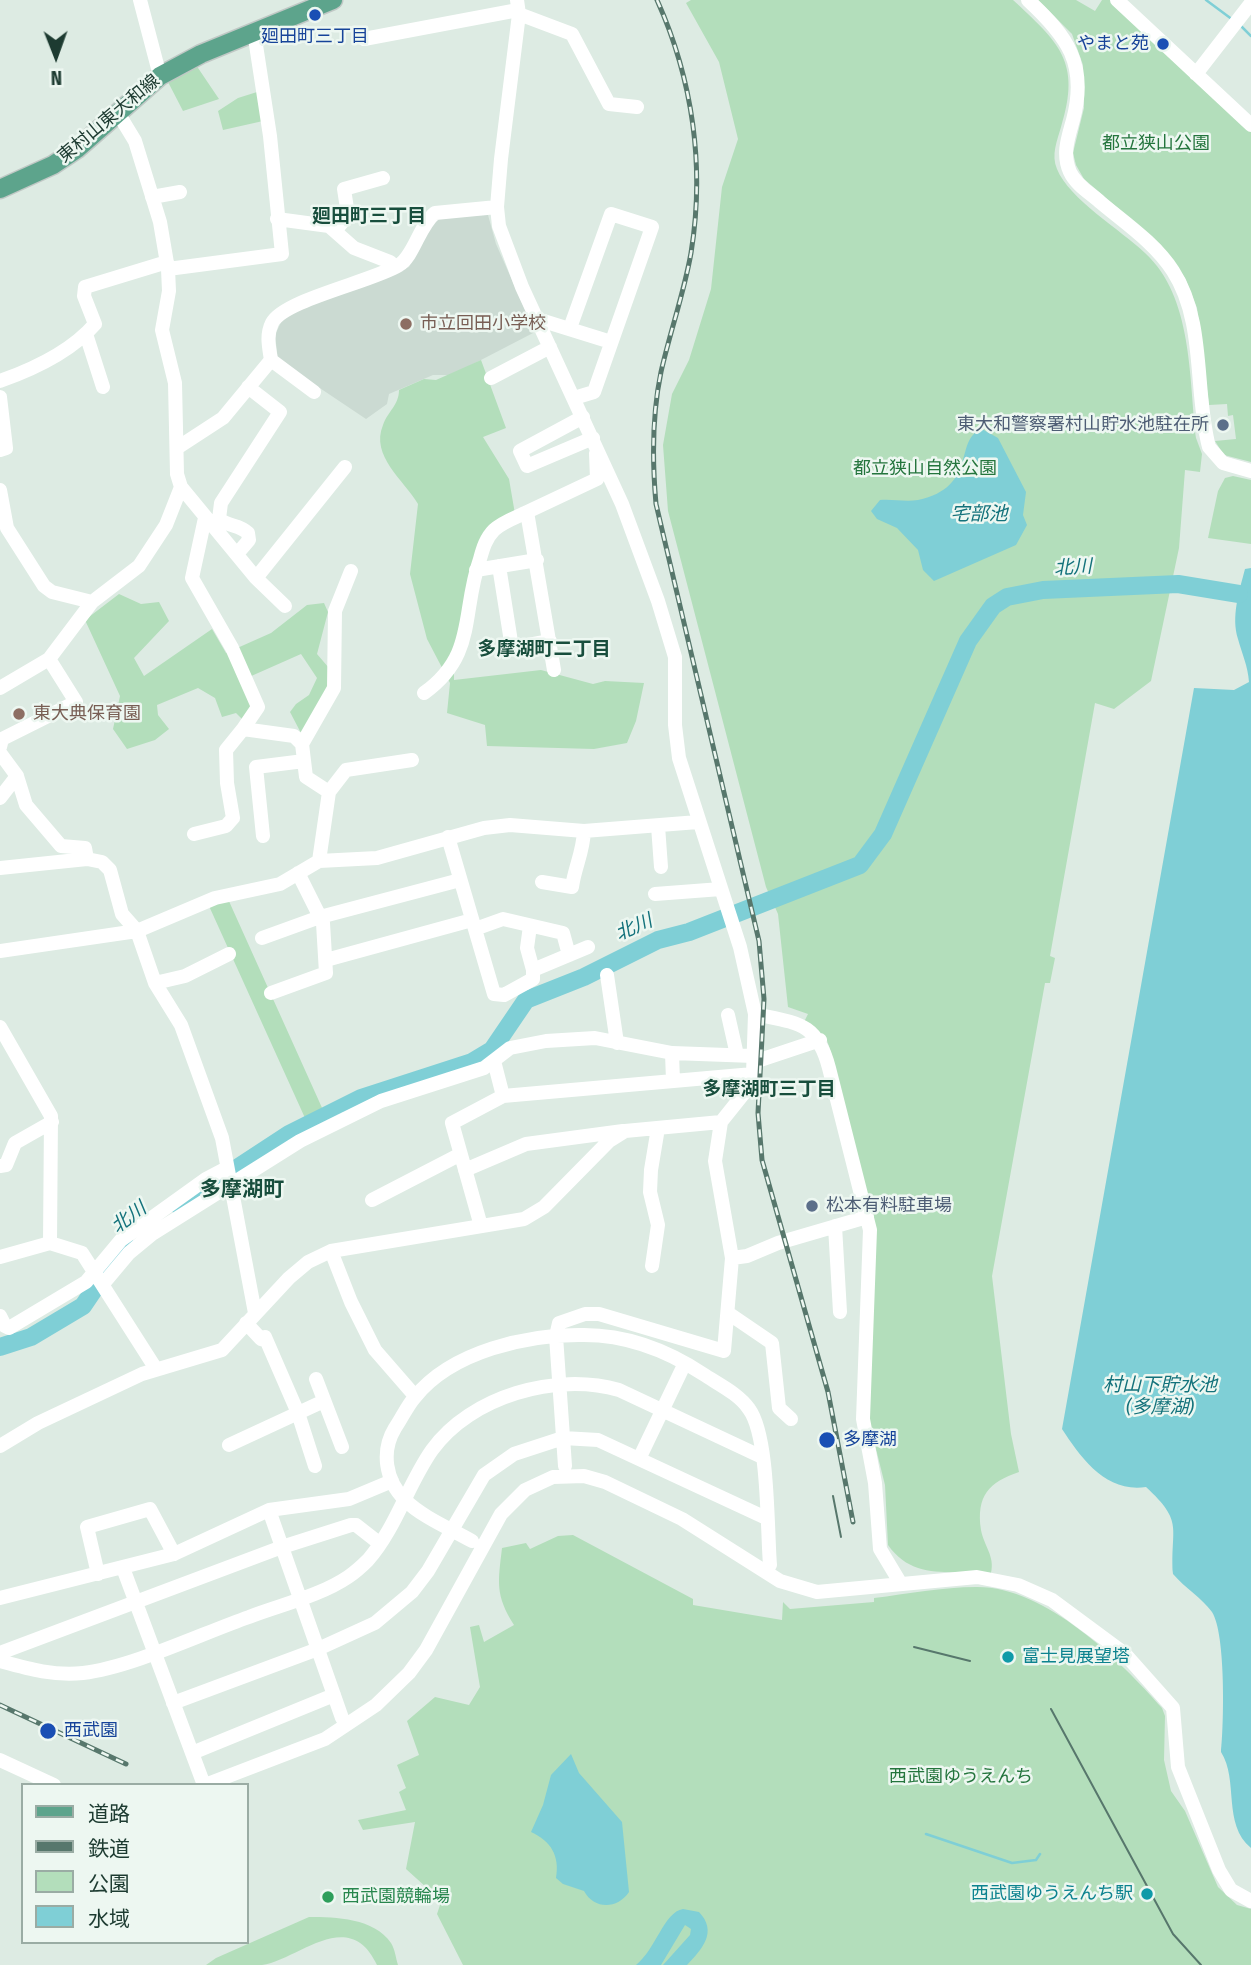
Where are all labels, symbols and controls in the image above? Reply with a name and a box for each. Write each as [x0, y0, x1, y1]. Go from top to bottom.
marker: 廻田町三丁目 [307, 7, 323, 23]
north arrow [21, 21, 91, 91]
place label: 廻田町三丁目 [261, 26, 369, 48]
place label: やまと苑 [1077, 33, 1149, 55]
marker: やまと苑 [1155, 36, 1171, 52]
text: N [50, 66, 62, 89]
street label: 東村山東大和線 [54, 70, 164, 168]
park label: 都立狭山公園 [1102, 133, 1210, 155]
district label: 廻田町三丁目 [312, 206, 426, 228]
place label: 市立回田小学校 [420, 313, 546, 335]
marker: 市立回田小学校 [398, 316, 414, 332]
place label: 東大和警察署村山貯水池駐在所 [957, 414, 1209, 436]
marker: 東大和警察署村山貯水池駐在所 [1215, 417, 1231, 433]
park label: 都立狭山自然公園 [853, 458, 997, 480]
water label: 宅部池 [951, 504, 1007, 526]
water label: 北川 [1053, 556, 1093, 580]
district label: 多摩湖町二丁目 [478, 639, 610, 661]
place label: 東大典保育園 [33, 703, 141, 725]
marker: 東大典保育園 [11, 706, 27, 722]
water label: 北川 [612, 910, 656, 946]
district label: 多摩湖町三丁目 [703, 1079, 835, 1101]
district label: 多摩湖町 [200, 1177, 284, 1203]
place label: 松本有料駐車場 [826, 1195, 952, 1217]
water label: 北川 [107, 1197, 151, 1239]
marker: 松本有料駐車場 [804, 1198, 820, 1214]
water label: 村山下貯水池 (多摩湖) [1103, 1375, 1217, 1419]
place label: 多摩湖 [843, 1429, 897, 1451]
marker: 多摩湖 [817, 1430, 837, 1450]
place label: 富士見展望塔 [1022, 1646, 1130, 1668]
marker: 富士見展望塔 [1000, 1649, 1016, 1665]
place label: 西武園 [64, 1720, 118, 1742]
marker: 西武園 [38, 1721, 58, 1741]
park label: 西武園ゆうえんち [889, 1766, 1033, 1788]
legend [21, 1783, 248, 1944]
text: 道路 [88, 1801, 130, 1827]
text: 鉄道 [88, 1836, 130, 1862]
text: 公園 [88, 1871, 130, 1897]
place label: 西武園ゆうえんち駅 [971, 1883, 1133, 1905]
place label: 西武園競輪場 [342, 1886, 450, 1908]
marker: 西武園ゆうえんち駅 [1139, 1886, 1155, 1902]
marker: 西武園競輪場 [320, 1889, 336, 1905]
text: 水域 [88, 1906, 130, 1932]

